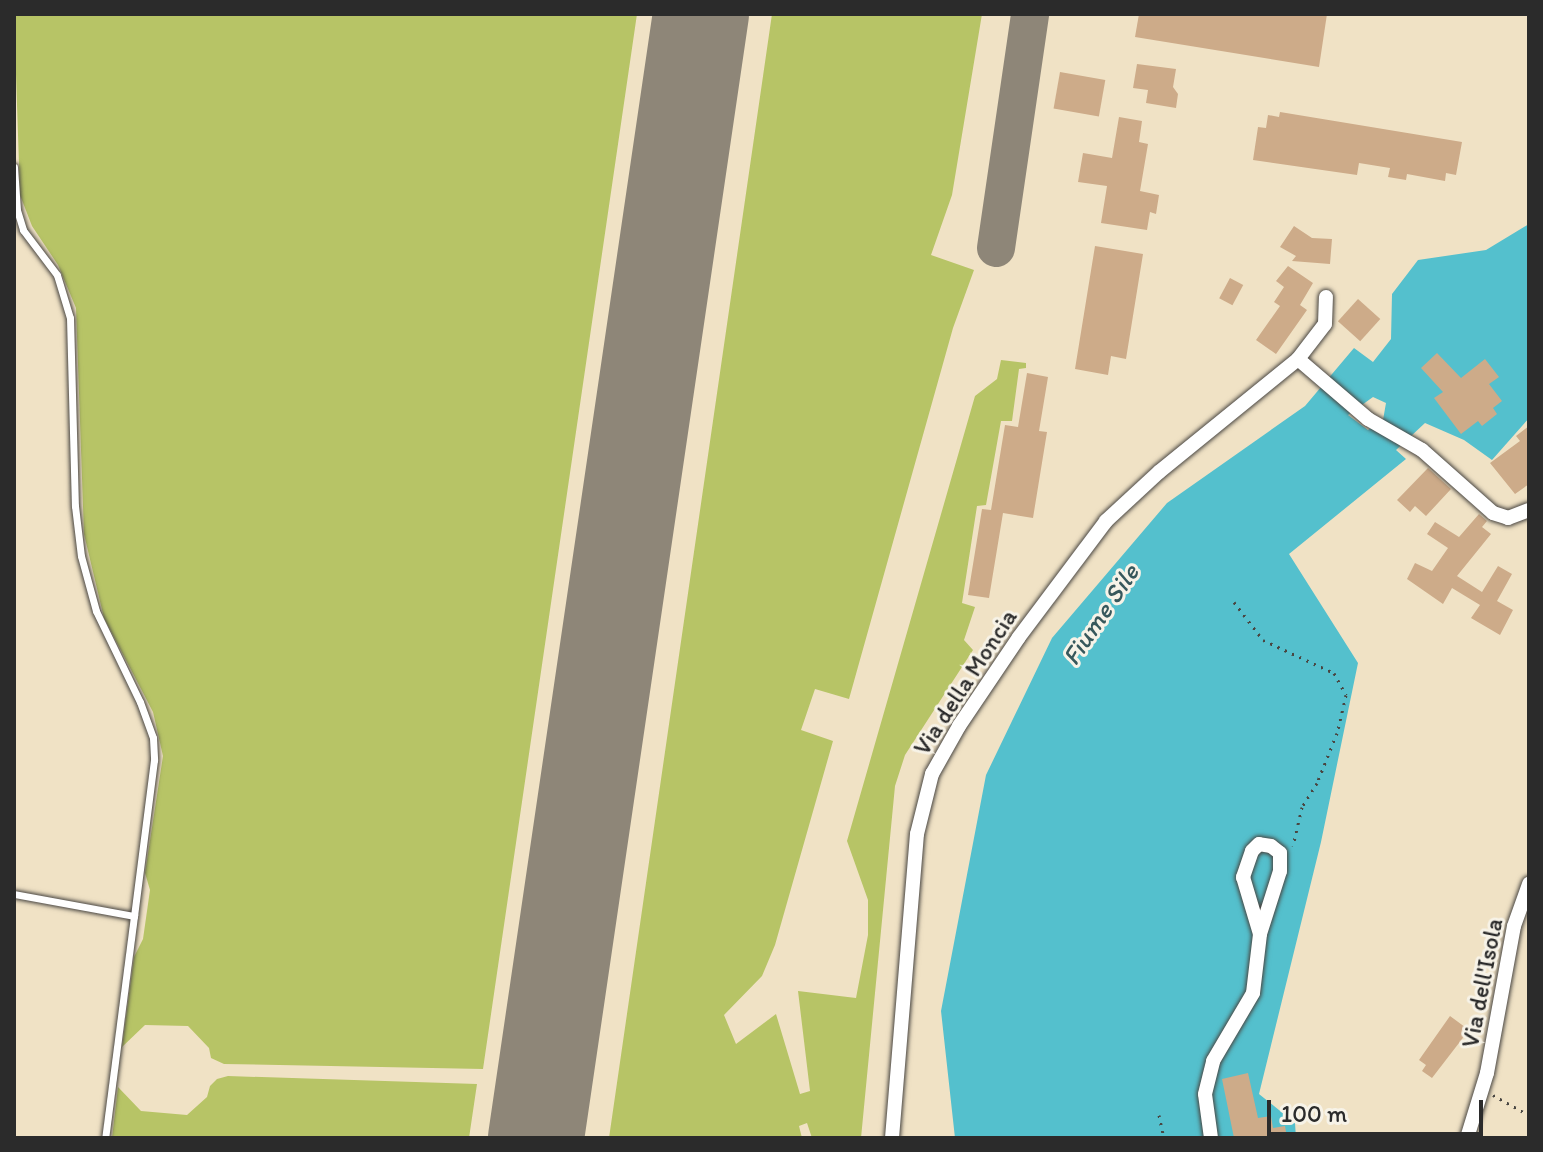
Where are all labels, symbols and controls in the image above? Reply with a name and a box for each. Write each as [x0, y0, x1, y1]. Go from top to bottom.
water label: Fiume Sile [1056, 558, 1146, 672]
street label: Via della Moncia [907, 604, 1023, 760]
street label: Via dell'Isola [1455, 916, 1509, 1050]
scale bar [1271, 1084, 1487, 1134]
text: 100 m [1281, 1099, 1347, 1128]

